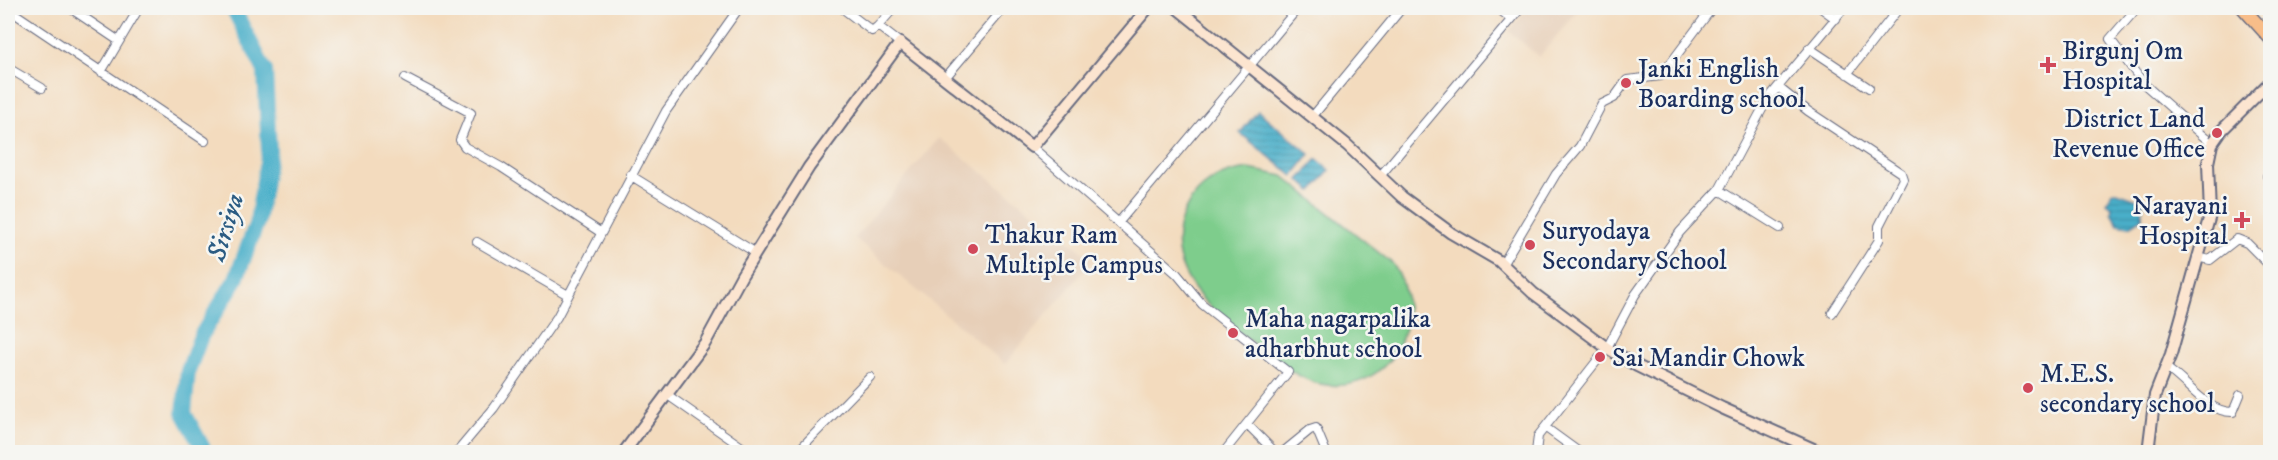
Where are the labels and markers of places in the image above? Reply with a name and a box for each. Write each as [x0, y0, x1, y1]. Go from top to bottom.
place label: Birgunj Om Hospital [2062, 35, 2183, 98]
place label: Janki English Boarding school [1636, 53, 1806, 116]
marker: Birgunj Om Hospital [2039, 56, 2057, 74]
marker: Janki English Boarding school [1619, 76, 1633, 90]
place label: District Land Revenue Office [2052, 103, 2205, 166]
marker: District Land Revenue Office [2210, 126, 2224, 140]
place label: Narayani Hospital [2132, 190, 2228, 253]
marker: Narayani Hospital [2233, 211, 2251, 229]
place label: Suryodaya Secondary School [1542, 215, 1727, 278]
place label: Thakur Ram Multiple Campus [985, 219, 1163, 282]
marker: Suryodaya Secondary School [1523, 238, 1537, 252]
marker: Thakur Ram Multiple Campus [966, 242, 980, 256]
place label: Maha nagarpalika adharbhut school [1245, 303, 1431, 366]
marker: Maha nagarpalika adharbhut school [1226, 326, 1240, 340]
place label: Sai Mandir Chowk [1612, 342, 1805, 375]
marker: Sai Mandir Chowk [1593, 350, 1607, 364]
place label: M.E.S. secondary school [2040, 358, 2215, 421]
marker: M.E.S. secondary school [2021, 381, 2035, 395]

